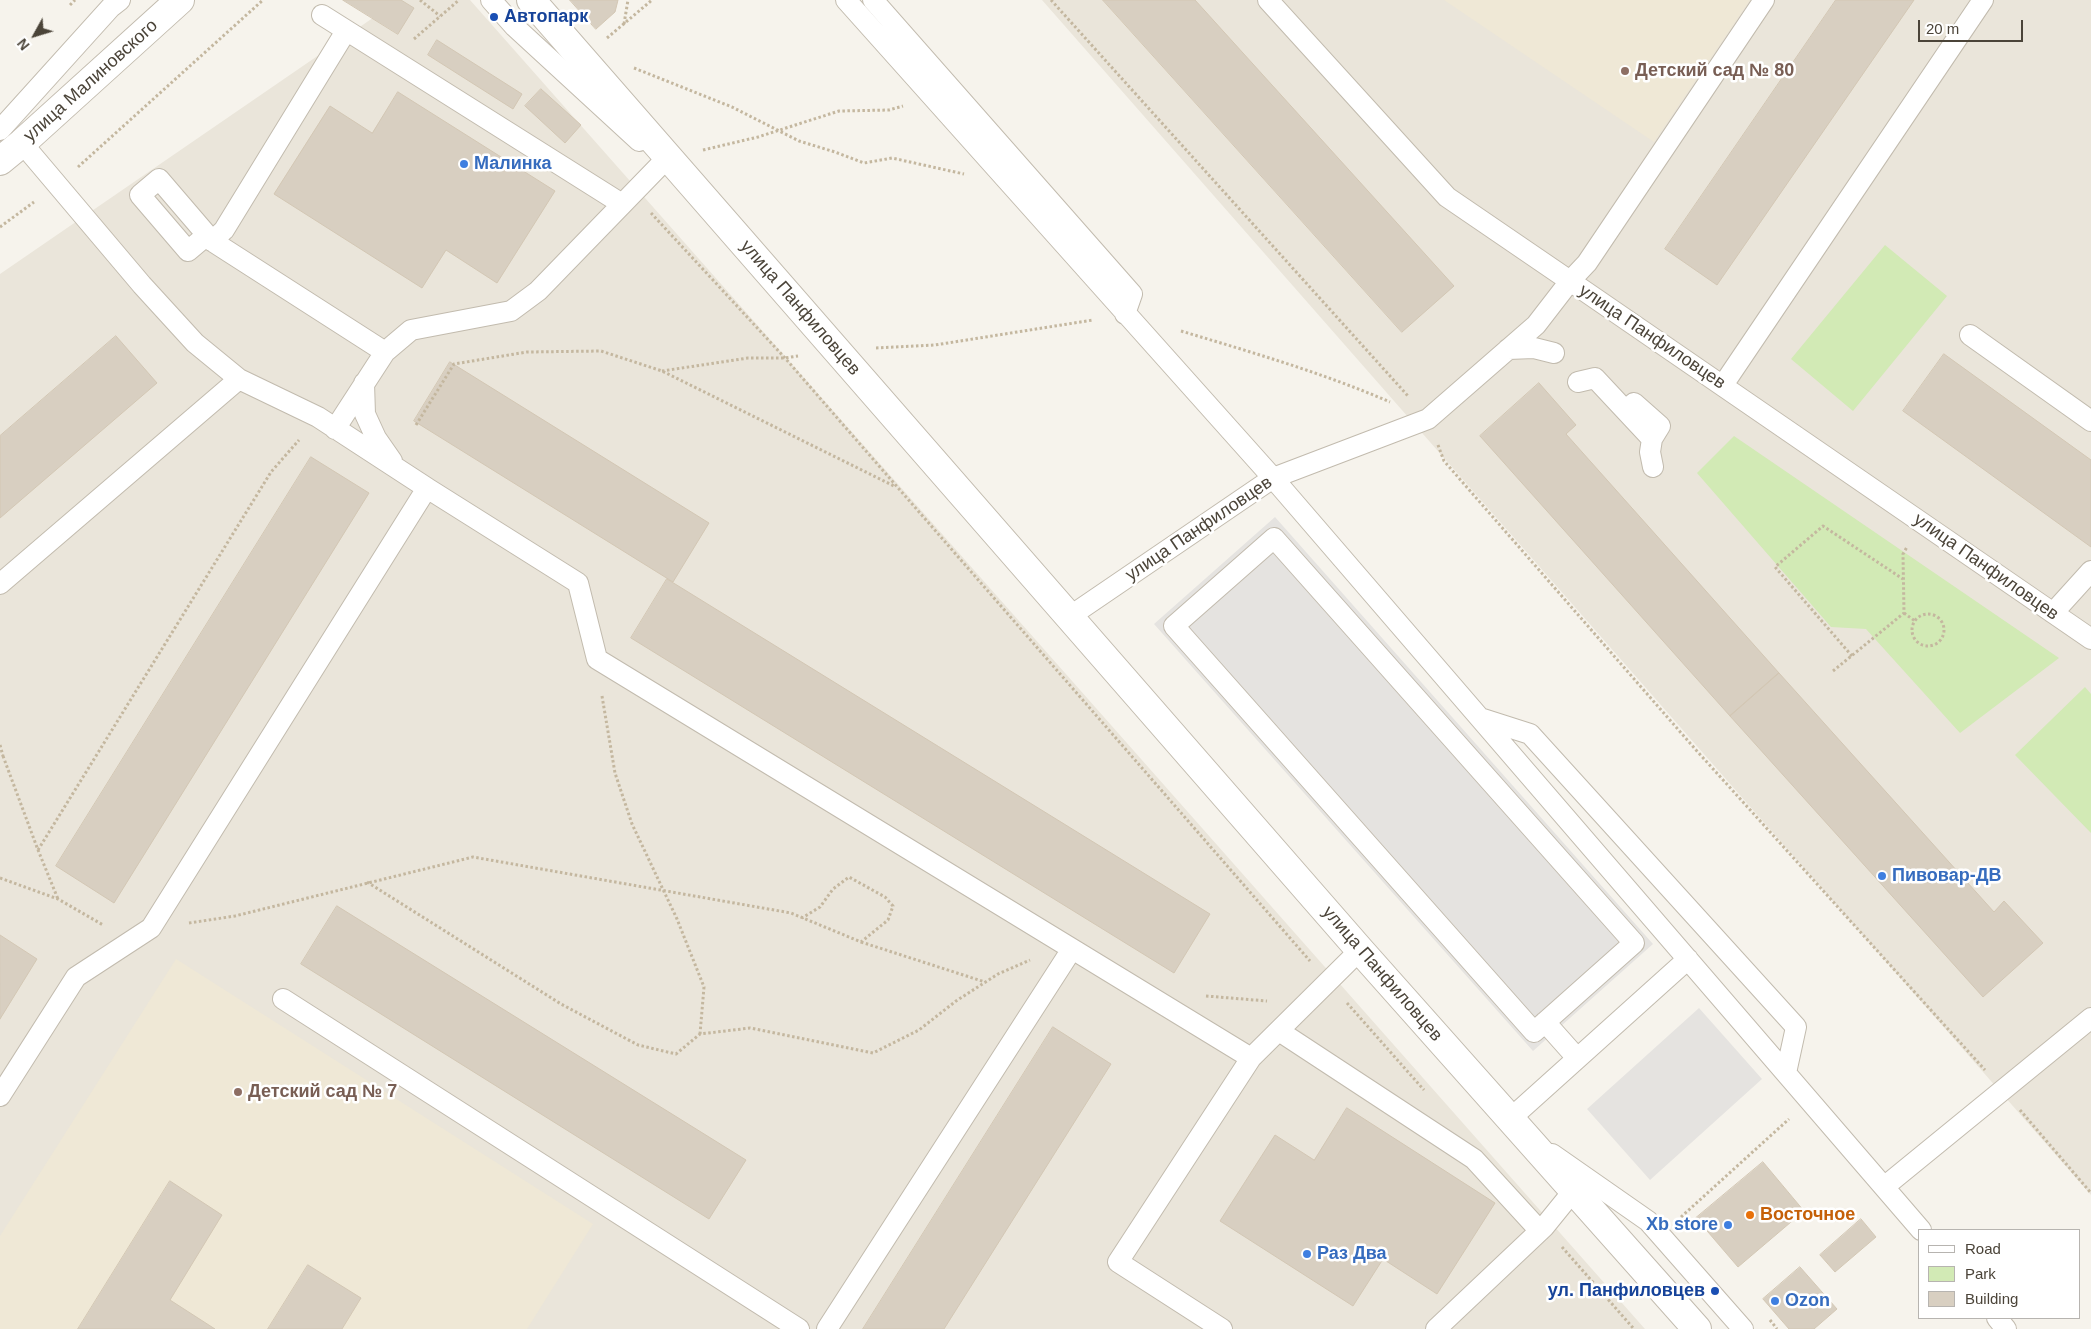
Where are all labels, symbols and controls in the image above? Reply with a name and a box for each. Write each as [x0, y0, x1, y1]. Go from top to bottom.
place label: Автопарк [504, 6, 588, 28]
north arrow [10, 10, 60, 60]
scale bar [1921, 10, 2026, 42]
marker: Автопарк [488, 11, 500, 23]
street label: улица Малиновского [20, 15, 162, 147]
text: 20 m [1926, 20, 1959, 37]
text: N [14, 35, 33, 53]
place label: Детский сад № 80 [1635, 60, 1794, 82]
marker: Детский сад № 80 [1619, 65, 1631, 77]
place label: Малинка [474, 153, 552, 175]
marker: Малинка [458, 158, 470, 170]
street label: улица Панфиловцев [735, 236, 865, 380]
street label: улица Панфиловцев [1575, 280, 1729, 394]
street label: улица Панфиловцев [1122, 472, 1276, 586]
street label: улица Панфиловцев [1909, 509, 2063, 625]
place label: Пивовар-ДВ [1892, 865, 2001, 887]
marker: Пивовар-ДВ [1876, 870, 1888, 882]
street label: улица Панфиловцев [1317, 902, 1447, 1046]
place label: Детский сад № 7 [248, 1081, 397, 1103]
marker: Детский сад № 7 [232, 1086, 244, 1098]
place label: Восточное [1760, 1204, 1855, 1226]
marker: Восточное [1744, 1209, 1756, 1221]
place label: Xb store [1646, 1214, 1718, 1236]
marker: Xb store [1722, 1219, 1734, 1231]
legend [1918, 1229, 2081, 1319]
text: Road [1965, 1240, 2001, 1257]
place label: Раз Два [1317, 1243, 1387, 1265]
marker: Раз Два [1301, 1248, 1313, 1260]
text: Park [1965, 1265, 1996, 1282]
place label: ул. Панфиловцев [1548, 1280, 1705, 1302]
marker: ул. Панфиловцев [1709, 1285, 1721, 1297]
place label: Ozon [1785, 1290, 1830, 1312]
text: Building [1965, 1290, 2018, 1307]
marker: Ozon [1769, 1295, 1781, 1307]

